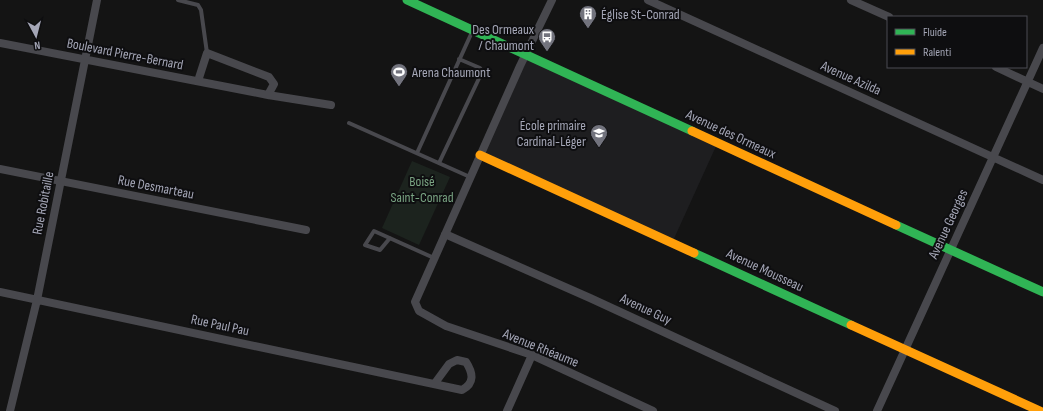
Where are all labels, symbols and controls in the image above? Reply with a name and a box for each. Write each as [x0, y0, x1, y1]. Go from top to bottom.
building icon: Église St-Conrad [578, 4, 598, 29]
place label: Église St-Conrad [601, 6, 680, 23]
north arrow [16, 16, 56, 56]
legend [887, 16, 1027, 68]
place label: Des Ormeaux / Chaumont [472, 21, 535, 54]
text: Fluide [923, 25, 947, 40]
bus stop icon: Des Ormeaux / Chaumont [537, 27, 557, 52]
street label: Boulevard Pierre-Bernard [65, 34, 185, 74]
text: N [33, 39, 41, 52]
text: Ralenti [923, 45, 951, 60]
street label: Avenue Azilda [817, 57, 884, 99]
sports icon: Arena Chaumont [389, 62, 409, 87]
place label: Arena Chaumont [411, 64, 490, 81]
street label: Avenue des Ormeaux [682, 105, 779, 163]
place label: École primaire Cardinal-Léger [517, 117, 586, 150]
school or university icon: École primaire Cardinal-Léger [589, 123, 609, 148]
street label: Rue Robitaille [29, 170, 57, 236]
street label: Rue Desmarteau [116, 171, 196, 203]
park label: Boisé Saint-Conrad [391, 173, 454, 206]
street label: Avenue Georges [924, 187, 971, 262]
street label: Avenue Mousseau [723, 244, 806, 295]
street label: Avenue Guy [617, 289, 675, 329]
street label: Rue Paul Pau [189, 311, 251, 339]
street label: Avenue Rhéaume [500, 325, 581, 371]

